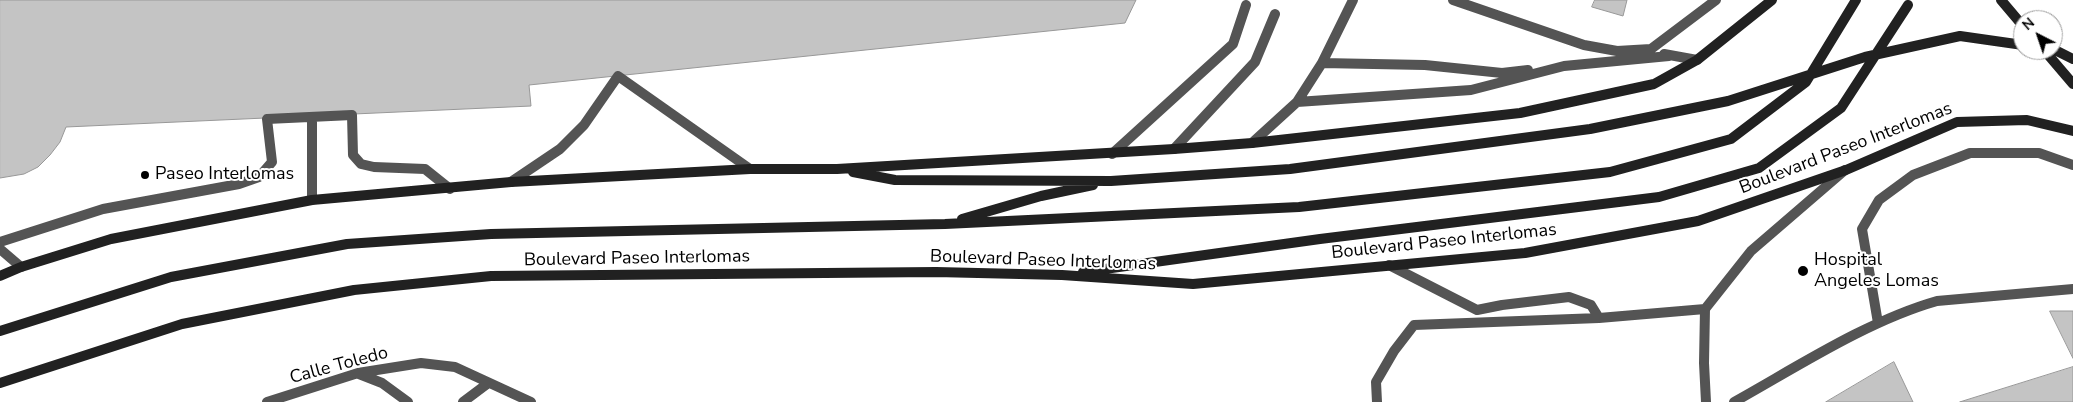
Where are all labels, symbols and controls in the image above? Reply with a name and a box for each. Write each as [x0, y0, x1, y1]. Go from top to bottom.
north arrow [2013, 10, 2063, 60]
text: N [2018, 13, 2039, 35]
street label: Boulevard Paseo Interlomas [1736, 98, 1956, 200]
place label: Paseo Interlomas [155, 164, 294, 186]
marker: Paseo Interlomas [139, 169, 151, 181]
street label: Boulevard Paseo Interlomas [1330, 219, 1558, 265]
street label: Boulevard Paseo Interlomas [524, 246, 750, 272]
street label: Boulevard Paseo Interlomas [930, 246, 1156, 276]
place label: Hospital Angeles Lomas [1814, 250, 1939, 292]
marker: Hospital Angeles Lomas [1796, 264, 1810, 278]
street label: Calle Toledo [287, 343, 391, 389]

